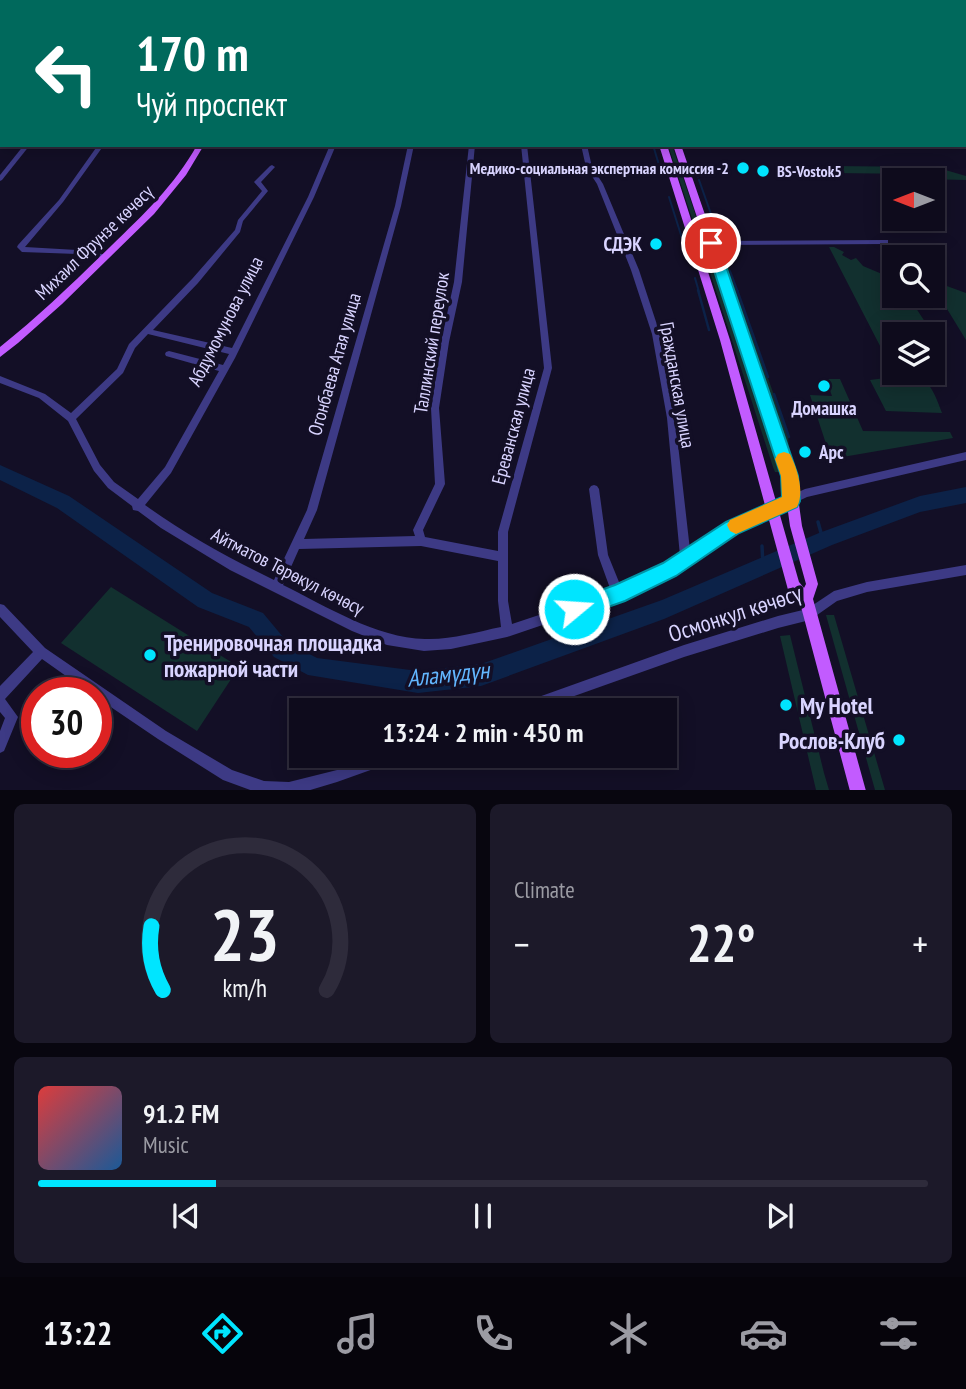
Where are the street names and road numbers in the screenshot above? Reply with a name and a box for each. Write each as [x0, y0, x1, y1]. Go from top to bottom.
street label: Михаил Фрунзе көчөсү [30, 179, 159, 305]
street label: Абдумомунова улица [182, 252, 268, 390]
street label: Таллинский переулок [408, 270, 454, 416]
street label: Огонбаева Атая улица [302, 290, 366, 438]
street label: Гражданская улица [655, 320, 701, 450]
street label: Ереванская улица [486, 365, 540, 487]
street label: Айтматов Төрөкул көчөсү [207, 522, 369, 620]
street label: Осмонкул көчөсү [665, 578, 806, 648]

